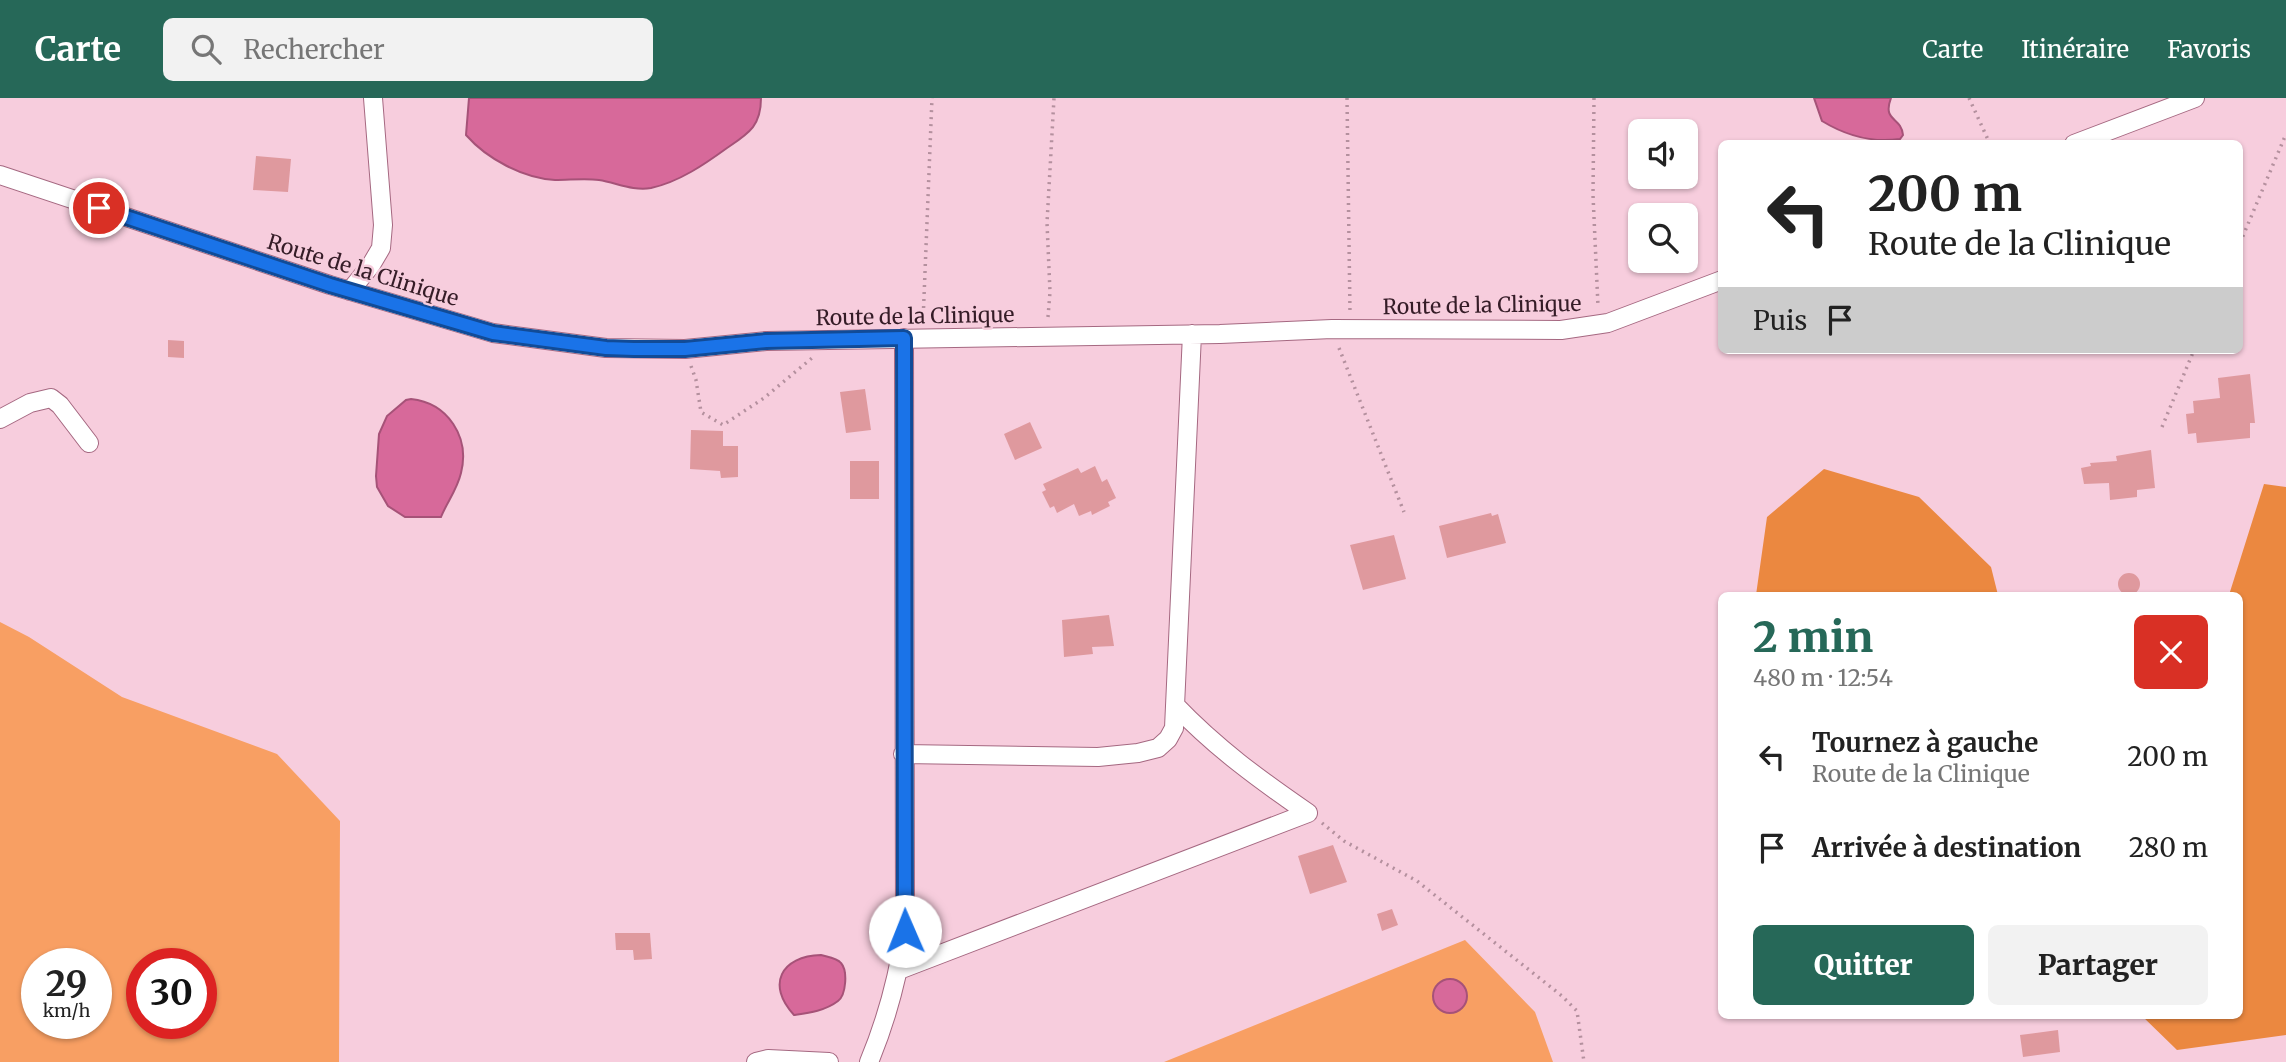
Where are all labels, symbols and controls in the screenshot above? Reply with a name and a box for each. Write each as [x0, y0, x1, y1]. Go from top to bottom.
search box [163, 18, 653, 81]
text: Carte [35, 29, 121, 70]
icon: search [187, 30, 225, 68]
text: Rechercher [243, 33, 385, 66]
text: Carte [1922, 34, 1983, 65]
text: Itinéraire [2021, 34, 2129, 65]
text: Favoris [2167, 34, 2251, 65]
map controls [1628, 119, 1698, 273]
button: sound [1628, 119, 1698, 189]
text: 200 m [1868, 163, 2022, 224]
icon: left [1753, 168, 1844, 259]
pin [69, 178, 129, 238]
icon: arrive [80, 189, 118, 227]
button: search [1628, 203, 1698, 273]
text: Route de la Clinique [1868, 224, 2171, 264]
street label: Route de la Clinique [264, 228, 462, 312]
street label: Route de la Clinique [1382, 290, 1582, 320]
street label: Route de la Clinique [815, 301, 1015, 331]
icon: arrive [1821, 301, 1859, 339]
text: Puis [1753, 304, 1807, 337]
text: 2 min [1753, 611, 1873, 663]
button: close [2134, 615, 2208, 689]
text: 480 m · 12:54 [1753, 663, 1893, 692]
text: Tournez à gauche [1812, 726, 2038, 759]
icon: left [1753, 738, 1791, 776]
text: 200 m [2127, 740, 2208, 773]
text: Route de la Clinique [1812, 759, 2030, 788]
icon: arrive [1753, 829, 1791, 867]
text: Arrivée à destination [1812, 831, 2081, 864]
text: 280 m [2129, 831, 2208, 864]
position arrow [868, 894, 942, 968]
button: Quitter [1753, 925, 1974, 1005]
button: Partager [1988, 925, 2208, 1005]
speed limit sign: 30 [126, 948, 217, 1039]
text: 29 [46, 962, 87, 1006]
text: km/h [43, 999, 90, 1022]

